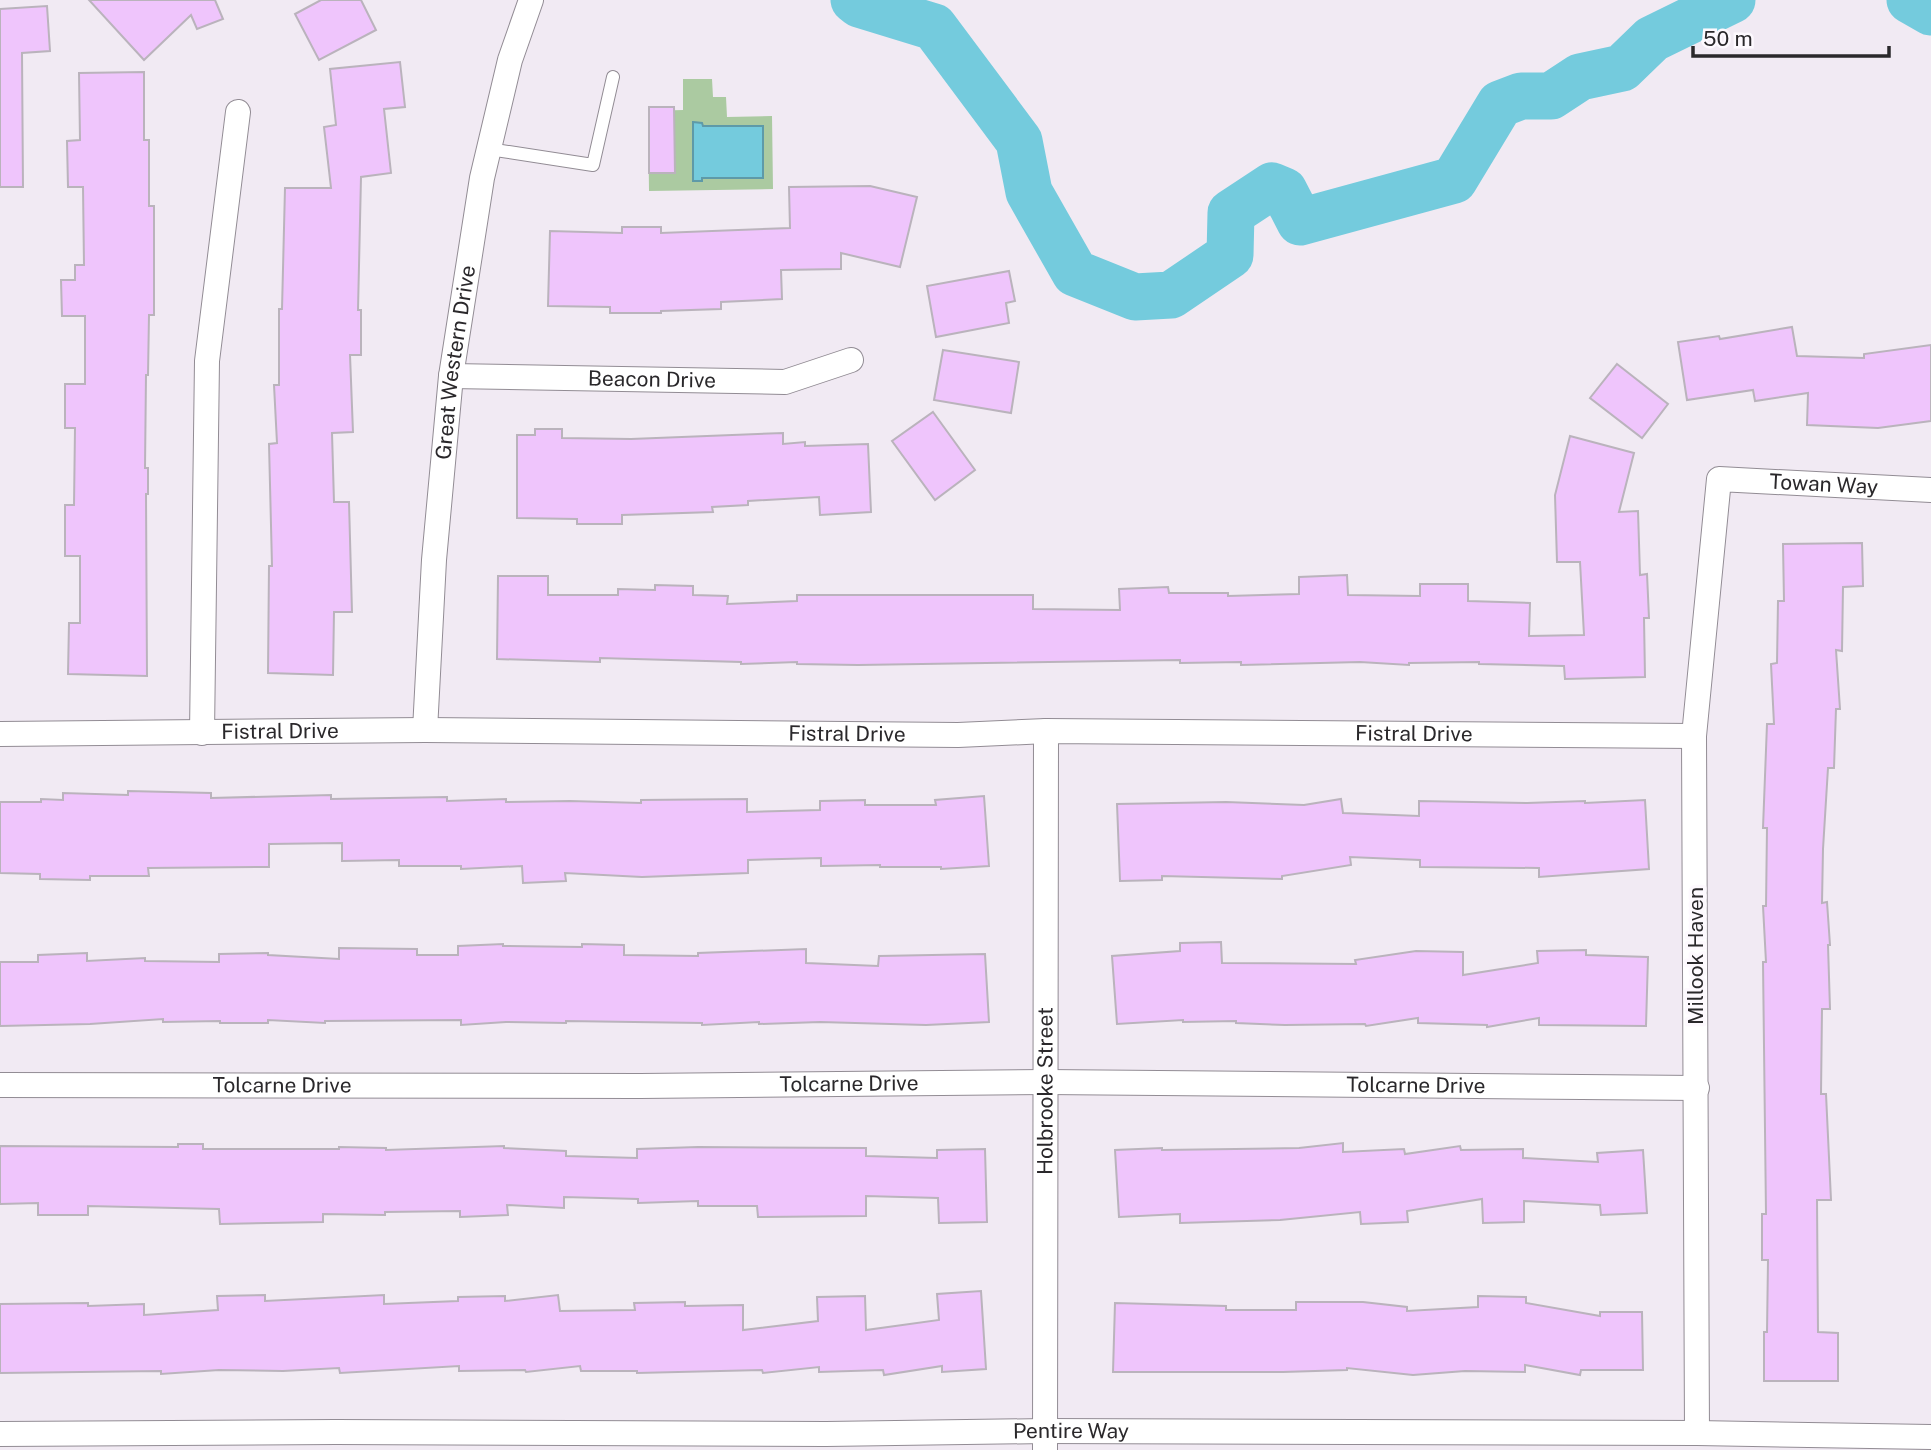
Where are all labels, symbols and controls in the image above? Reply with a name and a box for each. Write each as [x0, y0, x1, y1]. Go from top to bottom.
scale bar [1693, 14, 1889, 58]
text: 50 m [1703, 26, 1753, 51]
street label: Great Western Drive [430, 263, 480, 461]
street label: Beacon Drive [588, 365, 716, 393]
street label: Towan Way [1769, 469, 1879, 499]
street label: Fistral Drive [221, 718, 339, 744]
street label: Fistral Drive [788, 720, 906, 747]
street label: Fistral Drive [1355, 720, 1473, 746]
street label: Millook Haven [1683, 887, 1708, 1025]
street label: Holbrooke Street [1032, 1007, 1058, 1175]
street label: Tolcarne Drive [779, 1070, 919, 1097]
street label: Tolcarne Drive [212, 1072, 352, 1098]
street label: Tolcarne Drive [1346, 1072, 1486, 1098]
street label: Pentire Way [1013, 1418, 1129, 1443]

